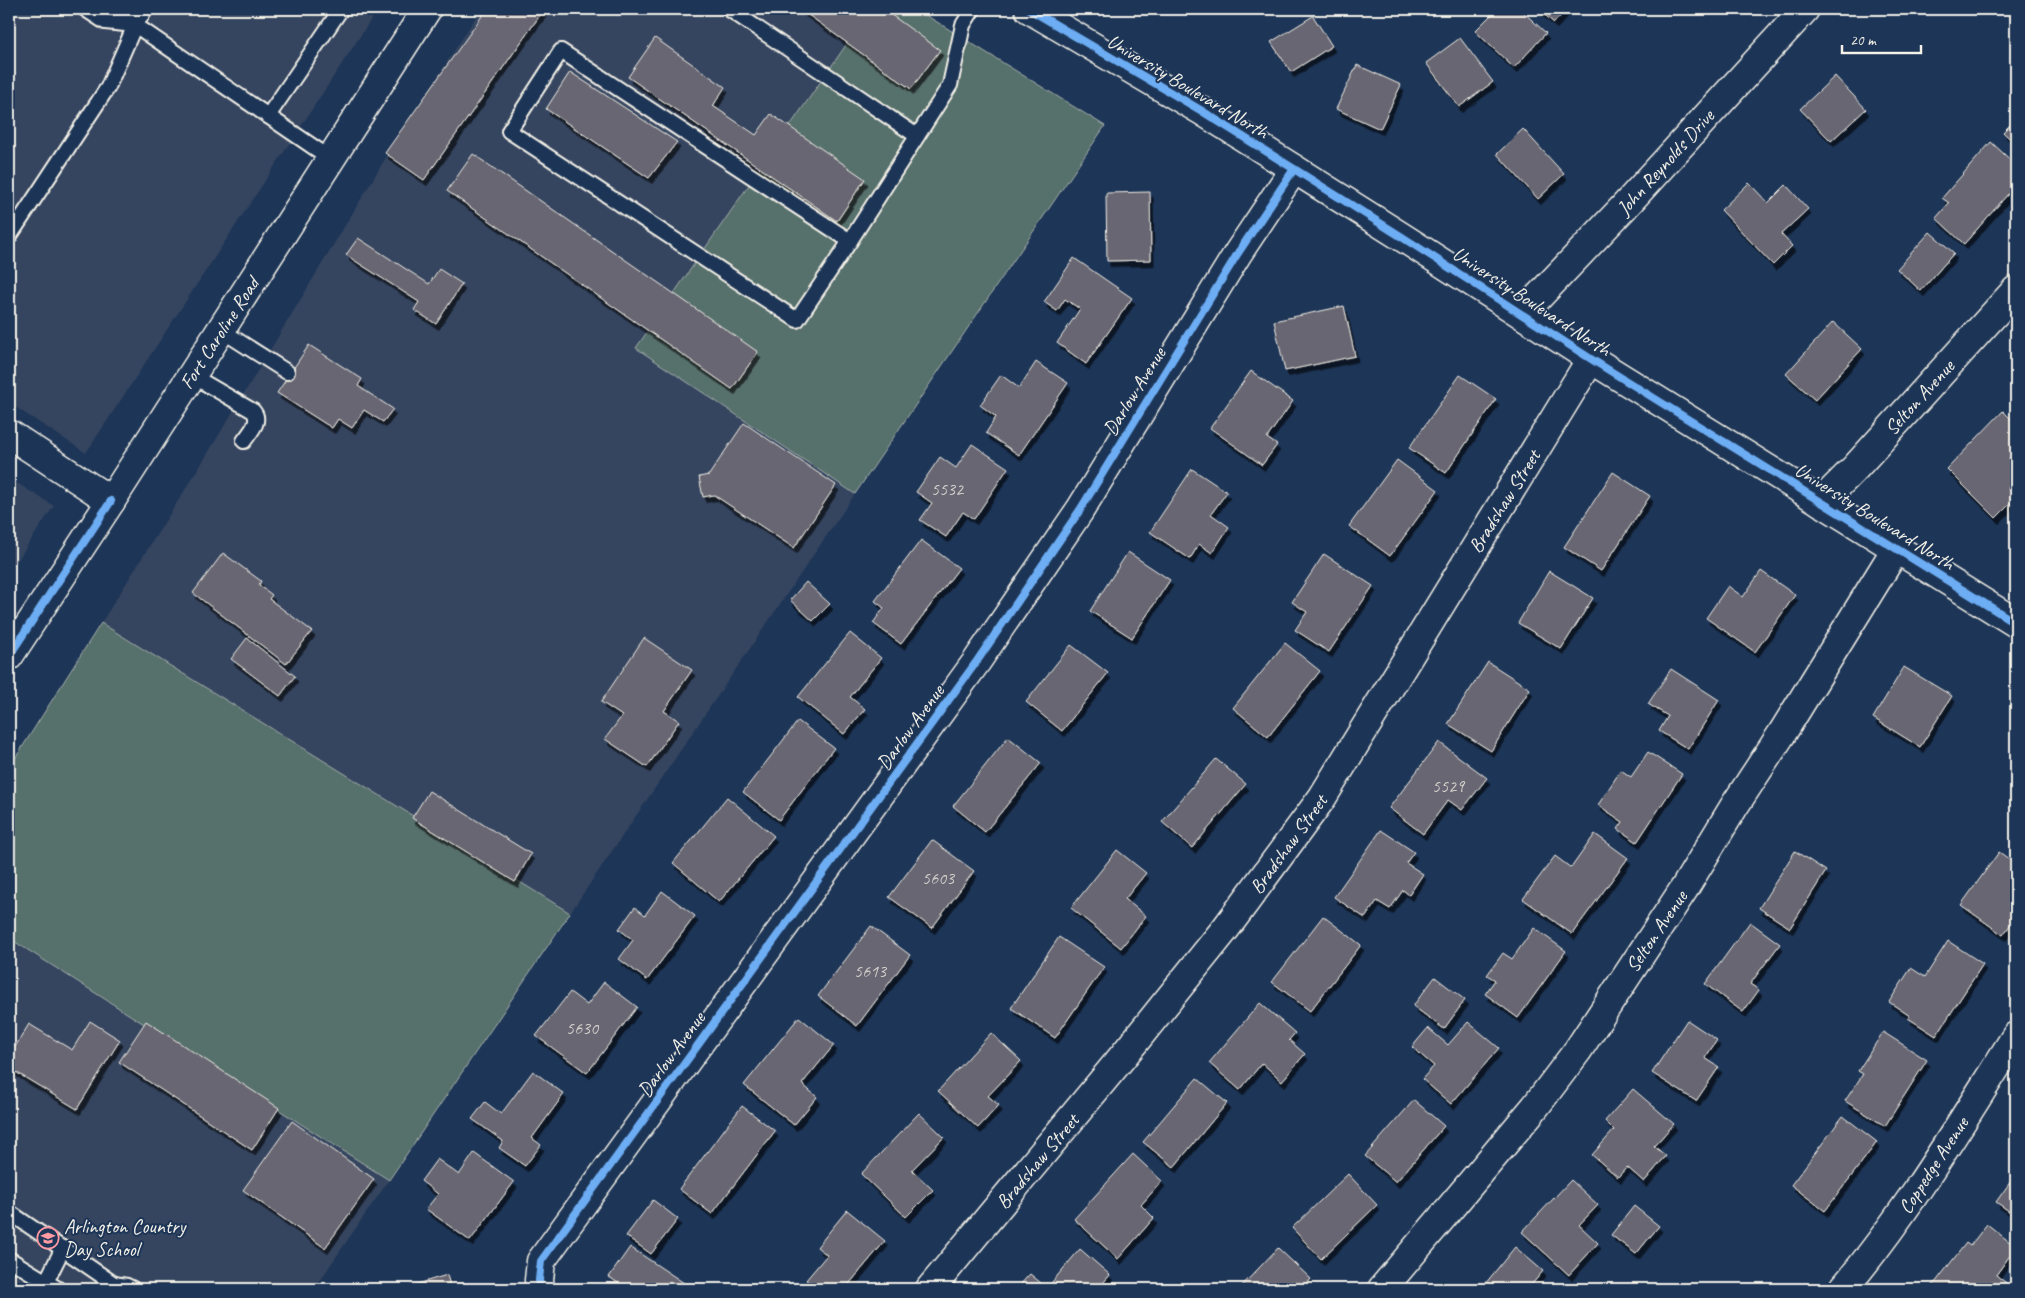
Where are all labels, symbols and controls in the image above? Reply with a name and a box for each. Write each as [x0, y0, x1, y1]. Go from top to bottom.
scale bar [1842, 22, 1921, 54]
street label: University Boulevard North [1103, 28, 1274, 145]
text: 20 m [1850, 31, 1877, 50]
street label: John Reynolds Drive [1611, 103, 1720, 221]
street label: University Boulevard North [1448, 241, 1617, 363]
street label: Fort Caroline Road [174, 270, 266, 394]
street label: Darlow Avenue [1098, 341, 1172, 440]
street label: Selton Avenue [1879, 353, 1961, 440]
street label: Bradshaw Street [1463, 443, 1547, 557]
street label: University Boulevard North [1790, 457, 1961, 577]
house number: 5532 [931, 478, 965, 500]
street label: Darlow Avenue [871, 679, 951, 775]
house number: 5529 [1432, 775, 1466, 797]
street label: Bradshaw Street [1244, 788, 1334, 899]
house number: 5603 [922, 867, 956, 889]
street label: Selton Avenue [1620, 885, 1694, 977]
house number: 5613 [854, 960, 888, 982]
street label: Darlow Avenue [632, 1006, 712, 1102]
house number: 5630 [566, 1017, 600, 1039]
street label: Bradshaw Street [990, 1107, 1086, 1214]
street label: Coppedge Avenue [1893, 1111, 1975, 1218]
place label: Arlington Country Day School [64, 1214, 187, 1262]
school or university icon: Arlington Country Day School [36, 1226, 60, 1250]

